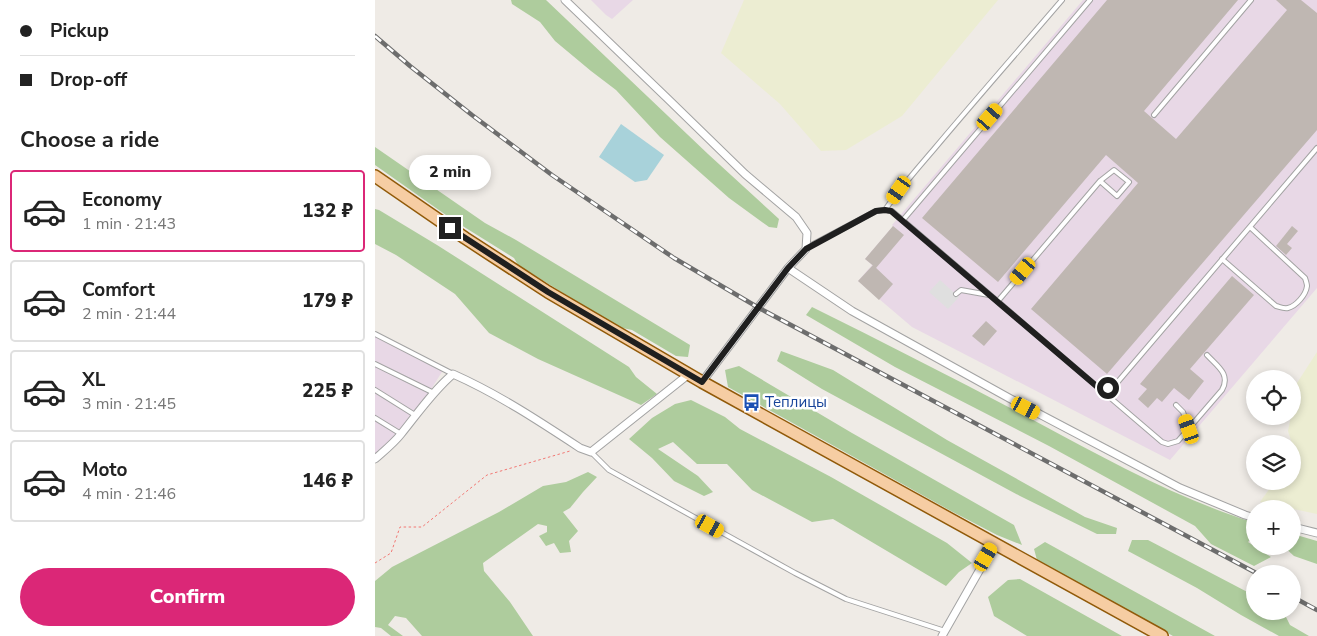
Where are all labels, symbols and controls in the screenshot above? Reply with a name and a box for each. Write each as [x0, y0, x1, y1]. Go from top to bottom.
text: Pickup [50, 18, 109, 44]
text: Drop-off [50, 67, 127, 93]
car [974, 101, 1005, 133]
text: Choose a ride [20, 125, 159, 155]
callout: 2 min [409, 156, 491, 190]
text: 2 min [429, 161, 471, 183]
car [884, 173, 913, 207]
text: Economy [82, 187, 162, 213]
icon: car [22, 189, 67, 234]
text: 132 ₽ [302, 198, 353, 224]
text: 1 min · 21:43 [82, 213, 176, 235]
route end [439, 217, 461, 239]
car [1007, 255, 1038, 287]
text: Comfort [82, 277, 155, 303]
icon: car [22, 279, 67, 324]
text: 179 ₽ [302, 288, 353, 314]
text: 2 min · 21:44 [82, 303, 176, 325]
text: XL [82, 367, 105, 393]
icon: car [22, 369, 67, 414]
map controls [1246, 370, 1301, 620]
button: locate [1246, 370, 1301, 425]
route start [1097, 377, 1119, 399]
text: 225 ₽ [302, 378, 353, 404]
bus stop icon: Теплицы [741, 392, 761, 412]
place label: Теплицы [765, 392, 827, 412]
text: 3 min · 21:45 [82, 393, 176, 415]
car [1009, 395, 1042, 421]
car [1177, 412, 1200, 446]
button: layers [1246, 435, 1301, 490]
text: Moto [82, 457, 128, 483]
icon: car [22, 459, 67, 504]
text: 146 ₽ [302, 468, 353, 494]
text: 4 min · 21:46 [82, 483, 176, 505]
button: + [1246, 500, 1301, 555]
car [693, 512, 726, 540]
car [972, 540, 999, 574]
button: − [1246, 565, 1301, 620]
button: Confirm [20, 568, 355, 626]

